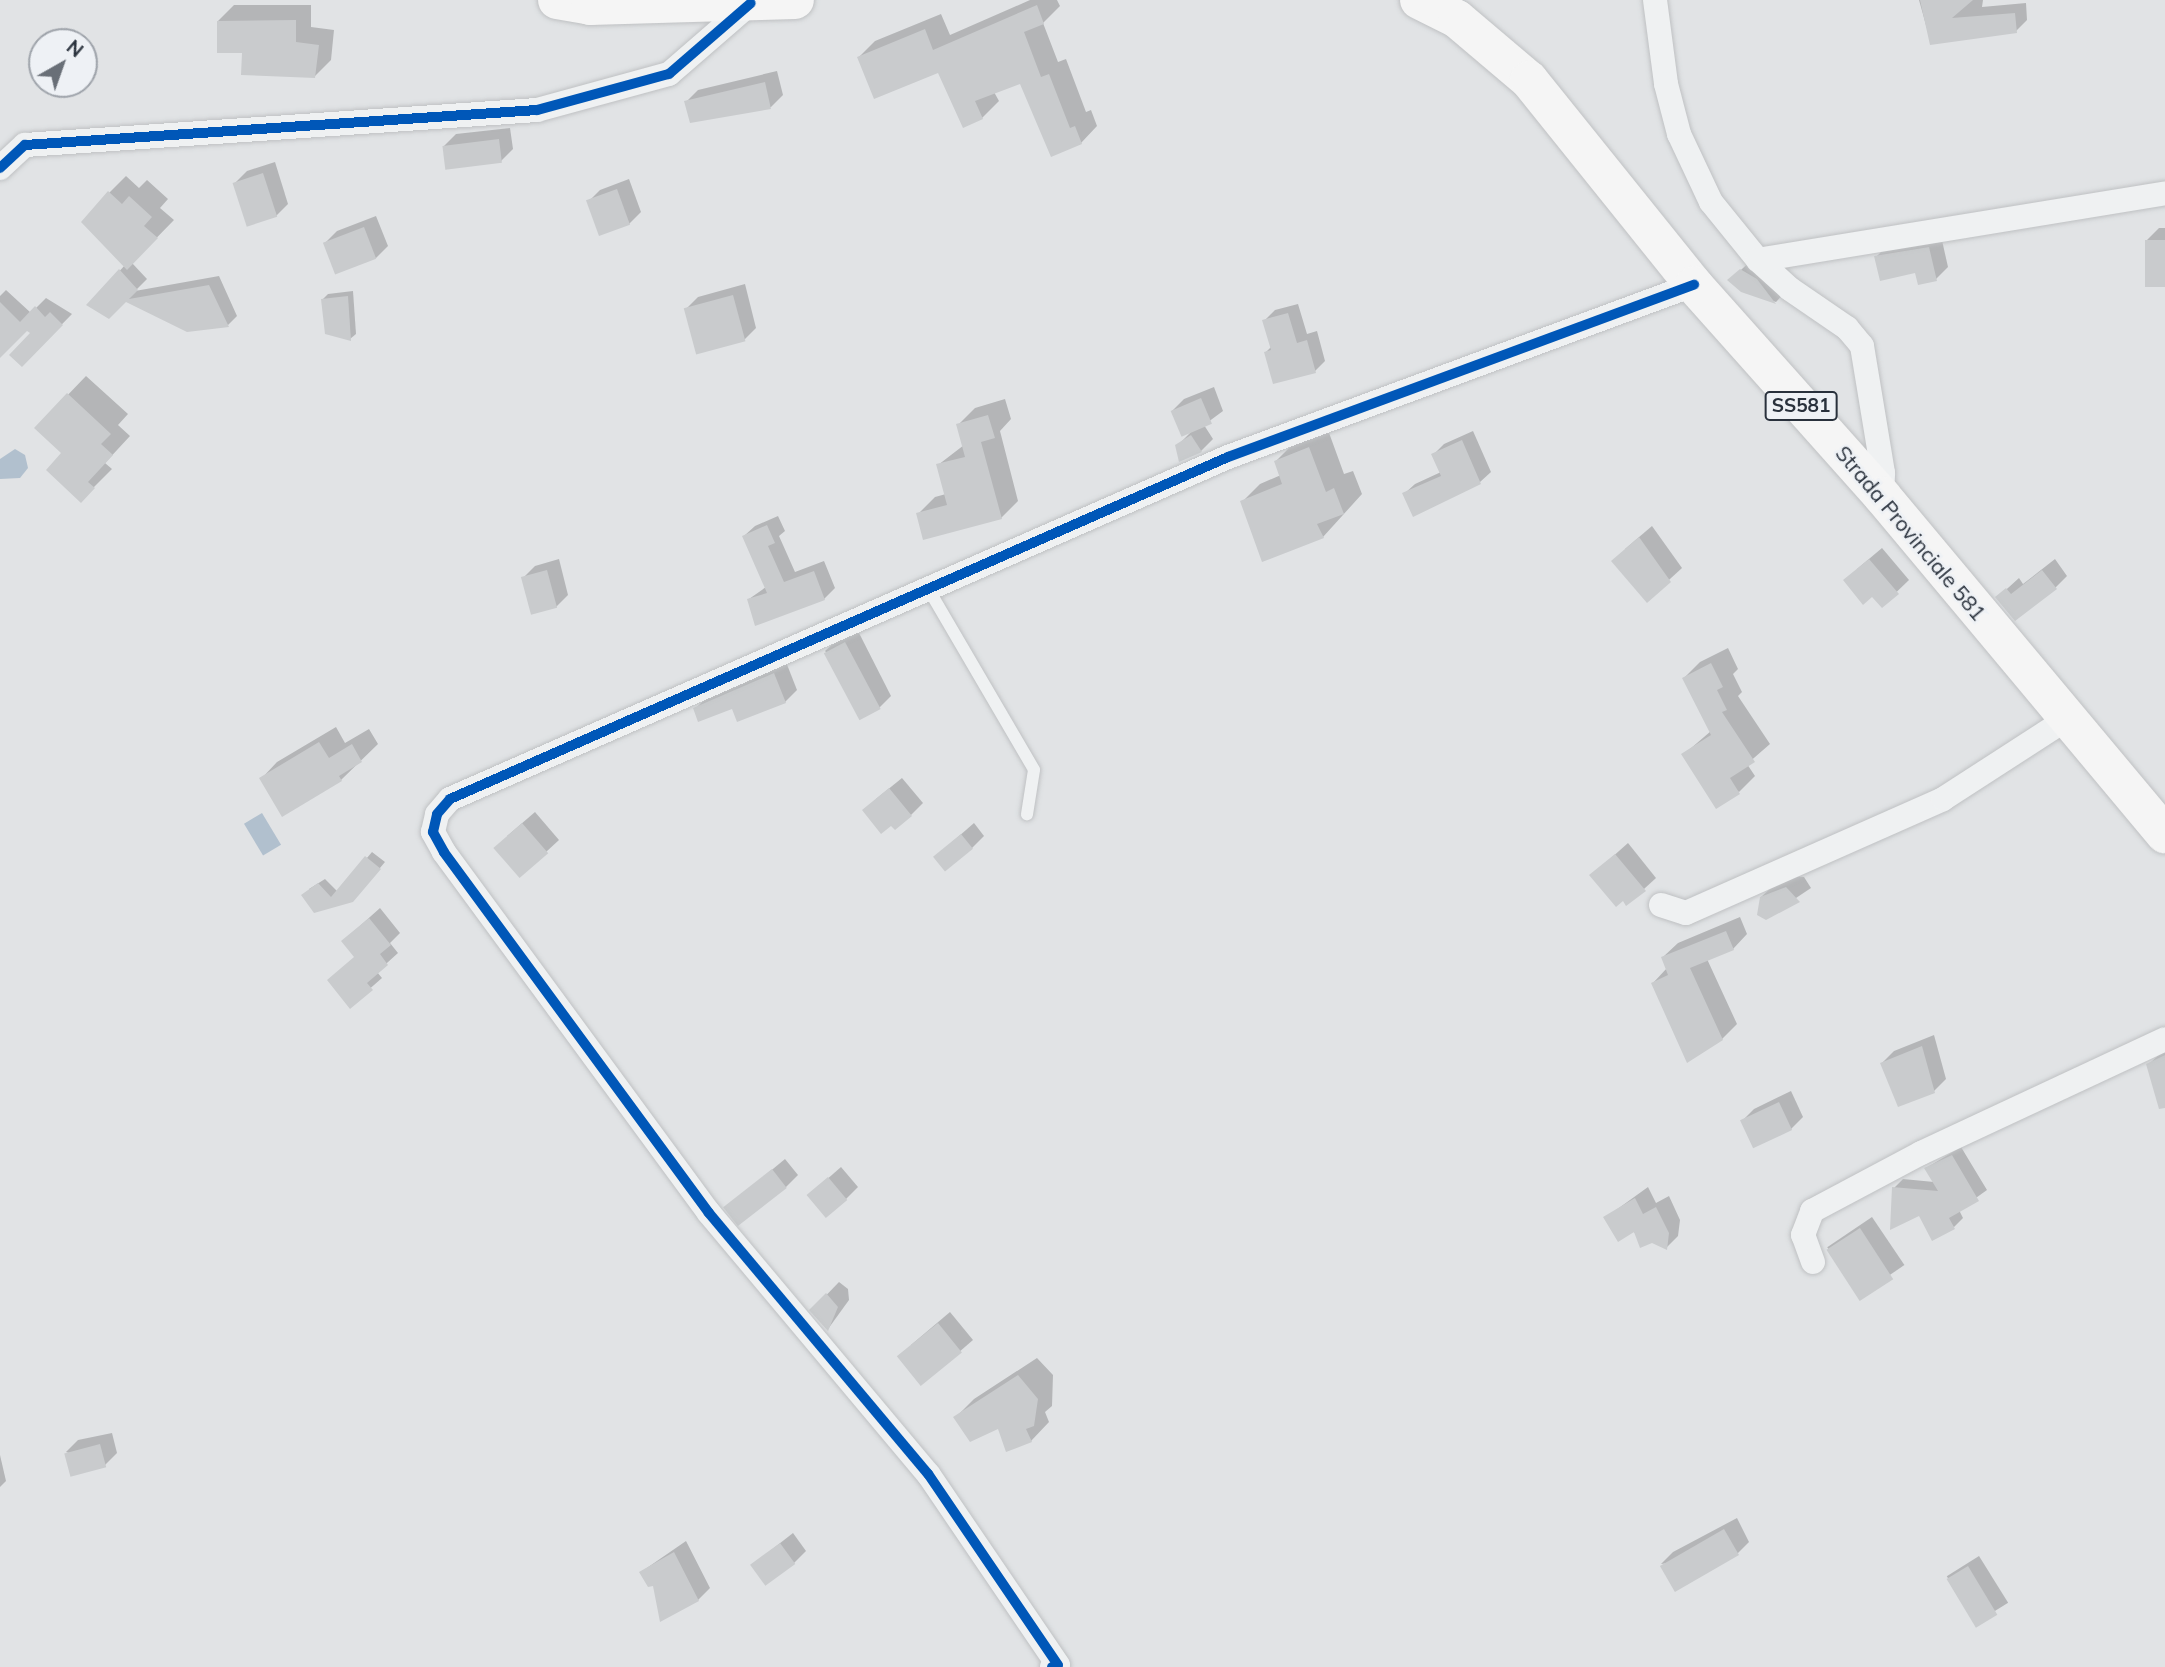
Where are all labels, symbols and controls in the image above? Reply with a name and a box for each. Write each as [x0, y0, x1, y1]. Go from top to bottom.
north arrow [28, 28, 98, 98]
text: N [62, 35, 88, 62]
road number: SS581 [1764, 390, 1838, 422]
street label: Strada Provinciale 581 [1831, 441, 1991, 625]

